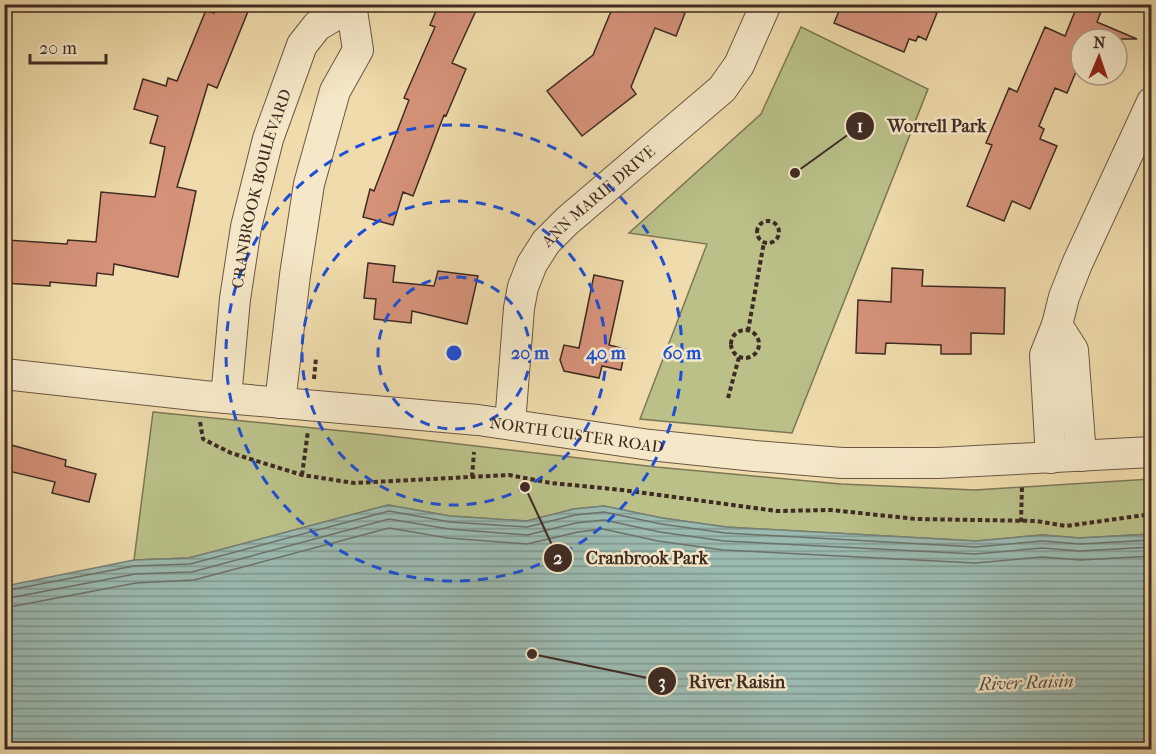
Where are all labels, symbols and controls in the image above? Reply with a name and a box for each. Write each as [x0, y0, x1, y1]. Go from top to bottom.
scale bar [30, 27, 106, 65]
north arrow [1069, 27, 1129, 87]
text: N [1093, 33, 1107, 52]
text: 20 m [39, 38, 77, 59]
street label: CRANBROOK BOULEVARD [227, 86, 295, 289]
callout: Worrell Park [845, 108, 999, 144]
text: 1 [857, 116, 863, 137]
text: Worrell Park [886, 116, 987, 137]
street label: ANN MARIE DRIVE [537, 141, 659, 251]
centre of rings [444, 343, 464, 363]
text: 20 m [511, 343, 550, 364]
text: 40 m [585, 343, 627, 364]
text: 60 m [663, 343, 702, 364]
street label: NORTH CUSTER ROAD [488, 412, 665, 456]
callout: Cranbrook Park [543, 540, 720, 576]
text: 2 [553, 548, 563, 569]
text: Cranbrook Park [586, 548, 709, 569]
callout: River Raisin [647, 663, 797, 699]
water label: River Raisin [977, 671, 1074, 695]
text: 3 [658, 672, 666, 693]
text: River Raisin [689, 672, 786, 693]

